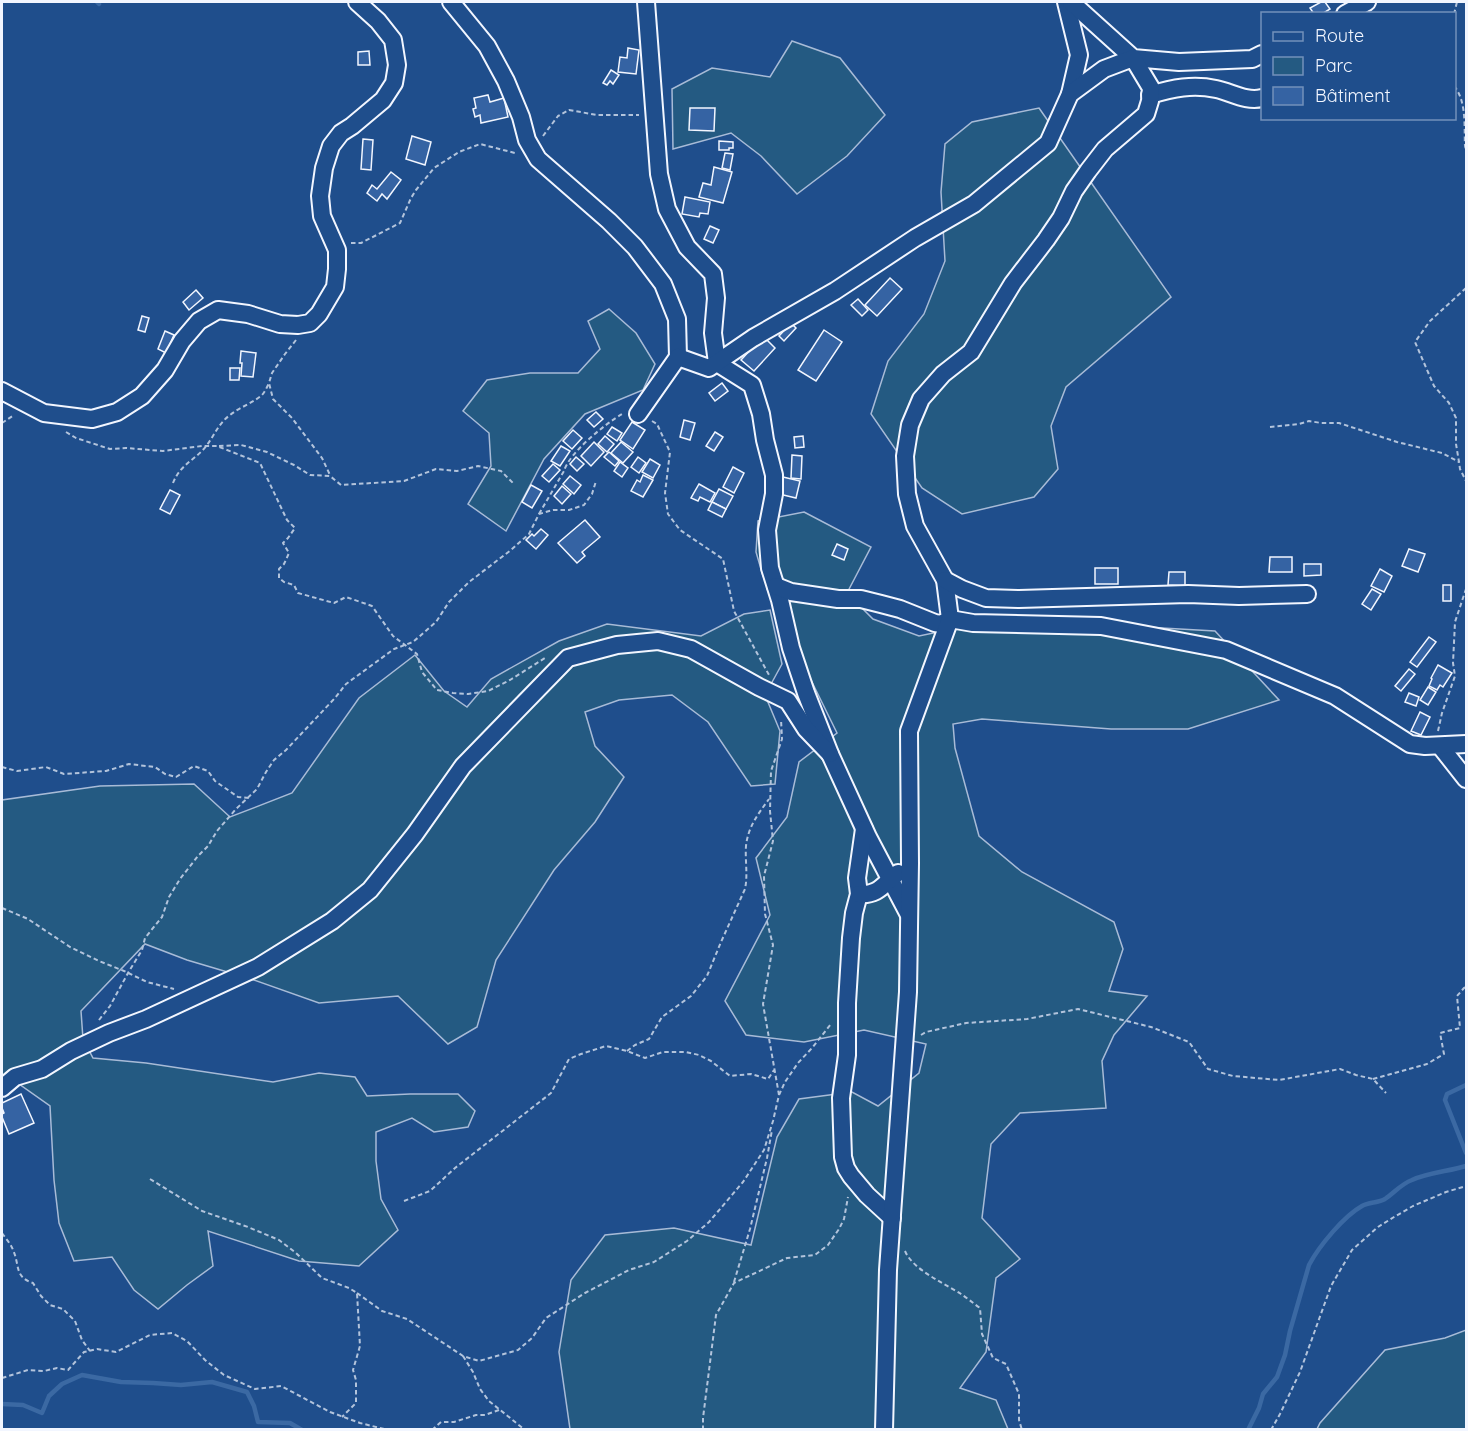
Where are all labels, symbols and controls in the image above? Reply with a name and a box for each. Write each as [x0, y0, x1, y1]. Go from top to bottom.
legend [1261, 12, 1456, 120]
text: Route [1315, 24, 1364, 47]
text: Parc [1315, 54, 1352, 77]
text: Bâtiment [1315, 84, 1391, 107]

